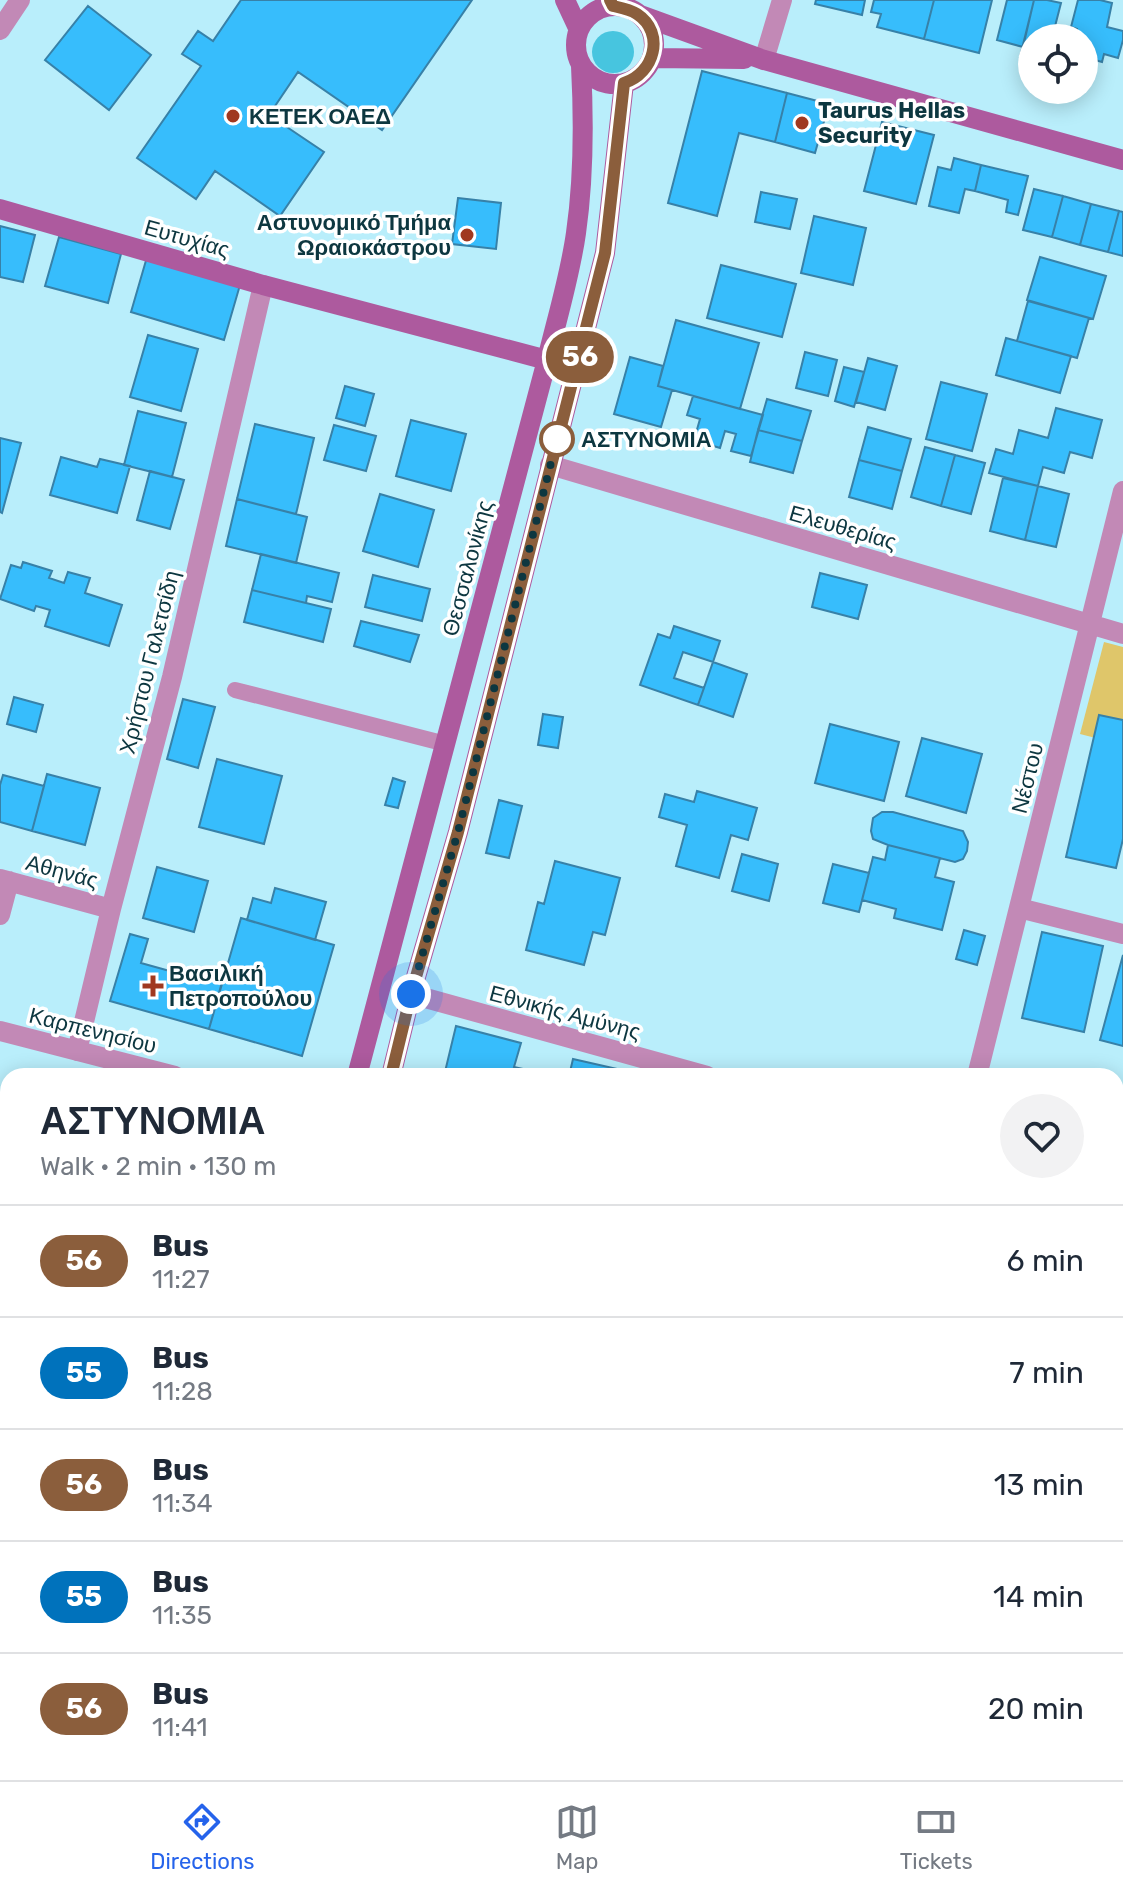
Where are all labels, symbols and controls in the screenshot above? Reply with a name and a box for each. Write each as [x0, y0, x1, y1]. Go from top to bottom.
map controls [1018, 24, 1098, 104]
button: locate [1018, 24, 1098, 104]
place label: Taurus Hellas Security [818, 97, 965, 149]
place label: ΚΕΤΕΚ ΟΑΕΔ [249, 103, 391, 130]
marker: ΚΕΤΕΚ ΟΑΕΔ [224, 107, 242, 125]
marker: Taurus Hellas Security [793, 114, 811, 132]
place label: Αστυνομικό Τμήμα Ωραιοκάστρου [257, 209, 451, 261]
street label: Ευτυχίας [141, 213, 232, 263]
marker: Αστυνομικό Τμήμα Ωραιοκάστρου [458, 226, 476, 244]
line badge: 56 [544, 331, 616, 383]
text: 56 [562, 340, 598, 373]
marker: ΑΣΤΥΝΟΜΙΑ [540, 422, 574, 456]
place label: ΑΣΤΥΝΟΜΙΑ [581, 426, 712, 453]
street label: Θεσσαλονίκης [436, 497, 499, 639]
street label: Ελευθερίας [786, 499, 900, 556]
street label: Χρήστου Γαλετσίδη [114, 568, 185, 757]
street label: Νέστου [1006, 740, 1049, 816]
street label: Αθηνάς [23, 849, 101, 894]
place label: Βασιλική Πετροπούλου [169, 960, 312, 1012]
your location [391, 974, 431, 1014]
marker: Βασιλική Πετροπούλου [144, 977, 162, 995]
street label: Εθνικής Αμύνης [486, 979, 643, 1046]
street label: Καρπενησίου [26, 1002, 159, 1059]
button: heart [1000, 1094, 1084, 1178]
text: ΑΣΤΥΝΟΜΙΑ [40, 1098, 265, 1144]
text: Walk · 2 min · 130 m [40, 1151, 276, 1182]
text: Bus [152, 1228, 209, 1264]
text: 6 min [1006, 1243, 1084, 1279]
text: 56 [66, 1244, 102, 1277]
text: 11:27 [152, 1264, 210, 1295]
text: Bus [152, 1340, 209, 1376]
text: 7 min [1009, 1355, 1084, 1391]
text: 55 [66, 1356, 102, 1389]
text: 11:28 [152, 1376, 213, 1407]
text: Bus [152, 1452, 209, 1488]
text: 13 min [994, 1467, 1084, 1503]
text: 56 [66, 1468, 102, 1501]
text: 11:34 [152, 1488, 213, 1519]
text: Bus [152, 1564, 209, 1600]
text: 14 min [993, 1579, 1084, 1615]
text: 55 [66, 1580, 102, 1613]
text: 11:35 [152, 1600, 212, 1631]
text: Bus [152, 1676, 209, 1712]
text: 20 min [988, 1691, 1084, 1727]
text: 56 [66, 1692, 102, 1725]
text: 11:41 [152, 1712, 208, 1743]
tab: Directions [150, 1800, 254, 1875]
tab: Map [555, 1800, 599, 1875]
tab: Tickets [900, 1800, 973, 1875]

